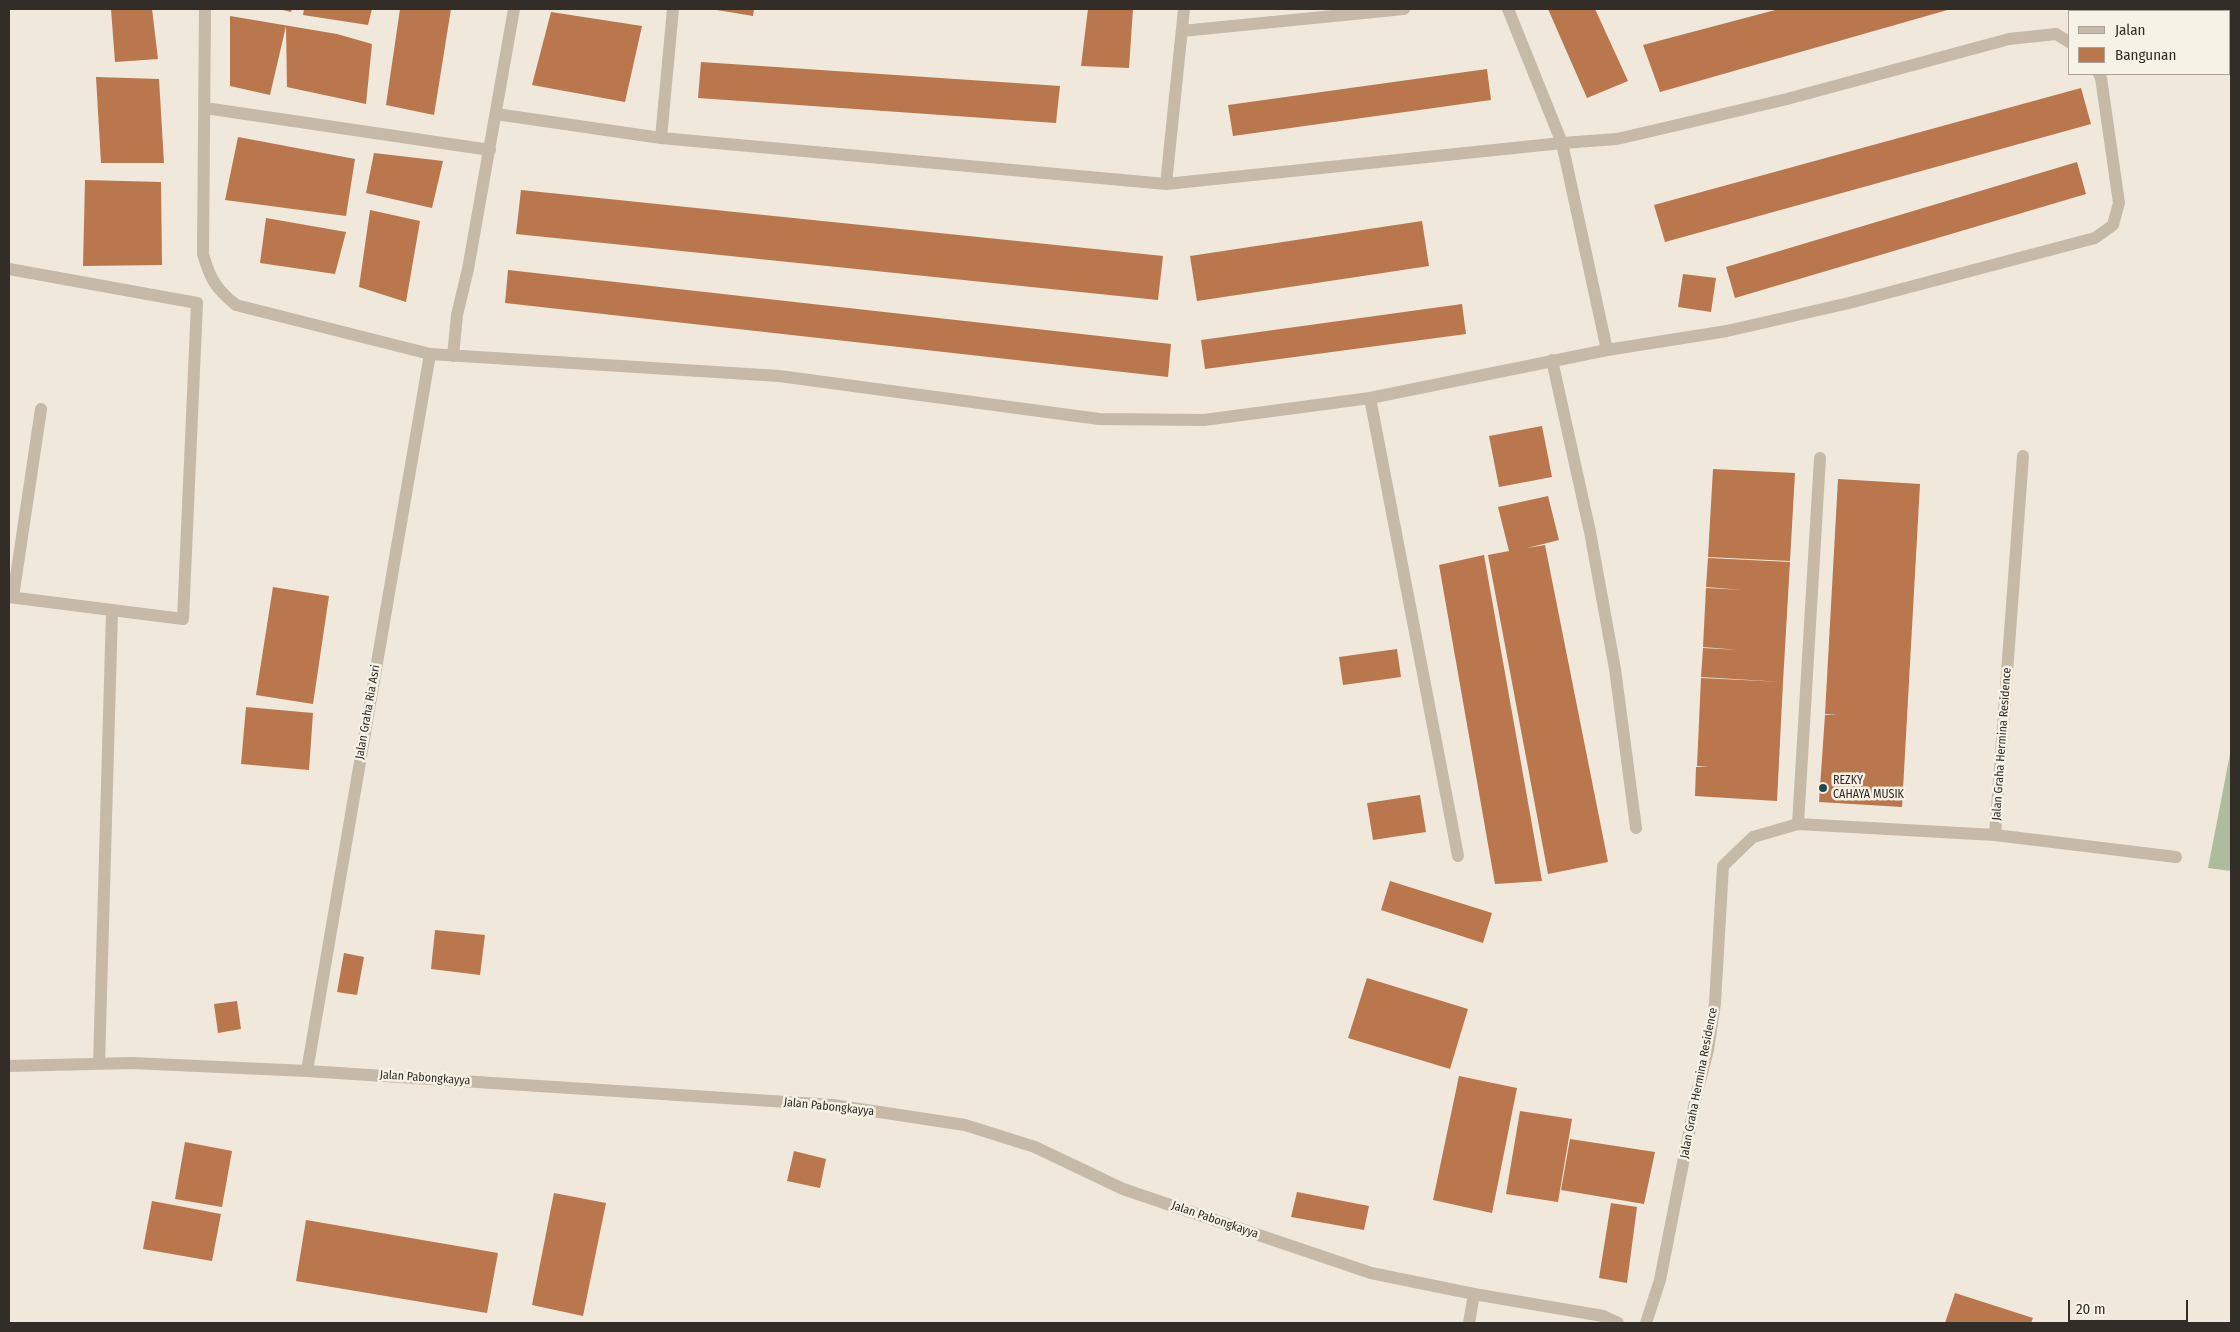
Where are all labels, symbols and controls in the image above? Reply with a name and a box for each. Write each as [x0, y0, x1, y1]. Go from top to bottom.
legend [2068, 10, 2230, 75]
text: Jalan [2115, 21, 2145, 39]
text: Bangunan [2115, 46, 2176, 64]
street label: Jalan Graha Ria Asri [353, 664, 383, 760]
street label: Jalan Graha Hermina Residence [1989, 667, 2015, 821]
place label: REZKY CAHAYA MUSIK [1833, 774, 1904, 802]
marker: REZKY CAHAYA MUSIK [1817, 782, 1829, 794]
street label: Jalan Graha Hermina Residence [1677, 1006, 1721, 1160]
street label: Jalan Pabongkayya [379, 1068, 471, 1088]
street label: Jalan Pabongkayya [783, 1095, 875, 1119]
street label: Jalan Pabongkayya [1170, 1198, 1260, 1242]
scale bar [2070, 1290, 2190, 1322]
text: 20 m [2076, 1300, 2106, 1318]

